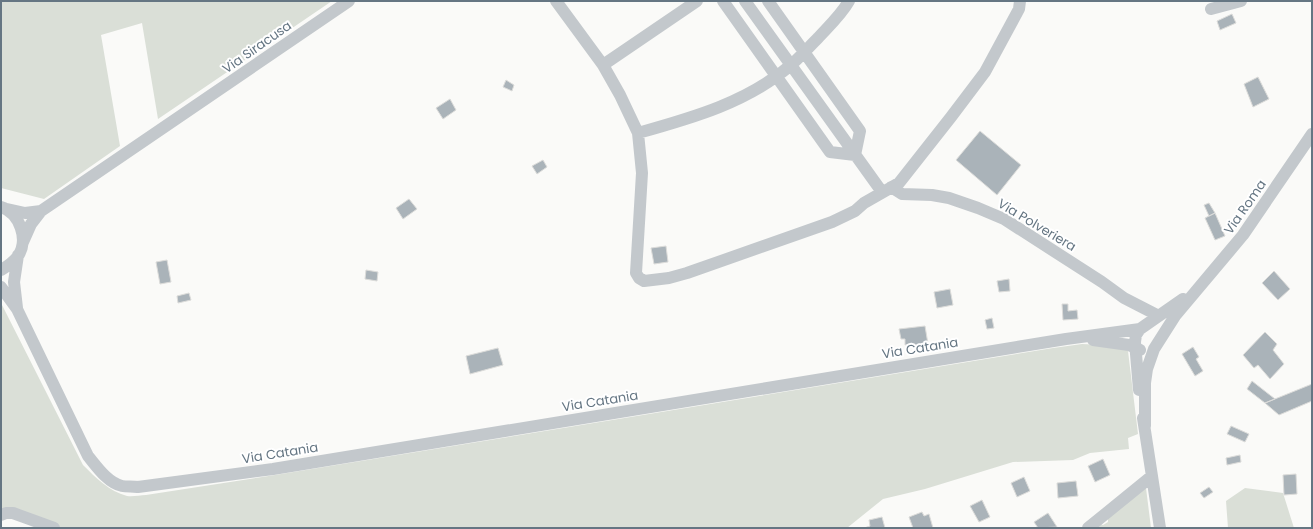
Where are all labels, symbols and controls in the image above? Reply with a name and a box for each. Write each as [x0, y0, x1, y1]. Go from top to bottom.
street label: Via Siracusa [219, 16, 295, 78]
street label: Via Roma [1219, 176, 1271, 238]
street label: Via Polveriera [994, 194, 1080, 256]
street label: Via Catania [881, 333, 959, 363]
street label: Via Catania [561, 386, 639, 416]
street label: Via Catania [241, 438, 319, 468]

